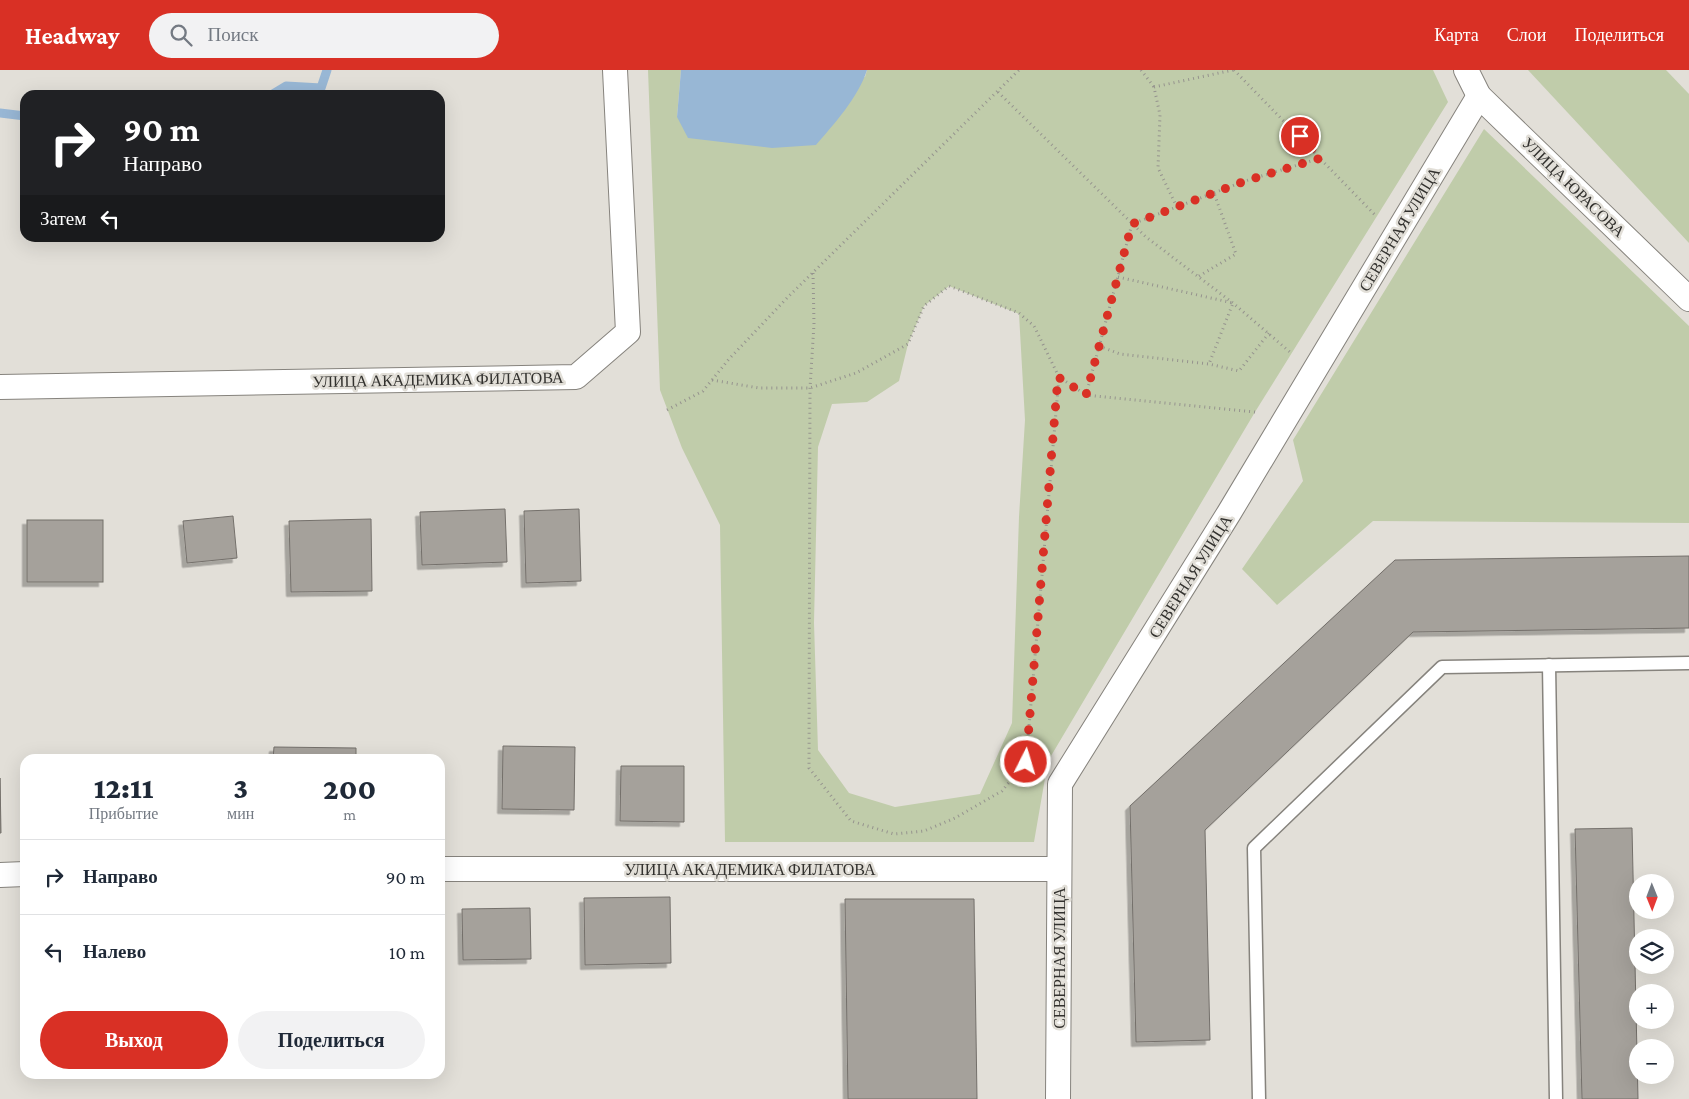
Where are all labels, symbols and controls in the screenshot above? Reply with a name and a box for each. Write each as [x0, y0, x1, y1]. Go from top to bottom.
search box [149, 13, 499, 58]
icon: search [167, 21, 195, 49]
text: Headway [25, 22, 119, 49]
text: Поиск [207, 24, 259, 45]
text: Карта [1434, 25, 1479, 45]
text: Слои [1507, 25, 1546, 45]
text: Поделиться [1574, 25, 1664, 45]
icon: right [40, 110, 105, 175]
text: 90 m [123, 110, 200, 149]
pin [1279, 115, 1321, 157]
icon: arrive [1286, 122, 1314, 150]
street label: УЛИЦА ЮРАСОВА [1518, 134, 1629, 242]
text: Направо [123, 151, 202, 176]
street label: СЕВЕРНАЯ УЛИЦА [1356, 164, 1444, 295]
icon: left [96, 205, 124, 233]
text: Затем [40, 208, 86, 229]
street label: УЛИЦА АКАДЕМИКА ФИЛАТОВА [312, 369, 564, 391]
street label: СЕВЕРНАЯ УЛИЦА [1146, 511, 1236, 641]
position arrow [999, 735, 1051, 787]
text: 12:11 [94, 771, 153, 804]
text: 3 [233, 771, 248, 804]
text: 200 [323, 772, 376, 805]
text: Прибытие [89, 805, 158, 822]
text: мин [227, 805, 254, 822]
text: m [343, 806, 356, 823]
street label: УЛИЦА АКАДЕМИКА ФИЛАТОВА [624, 861, 876, 879]
icon: right [40, 863, 68, 891]
text: Направо [83, 866, 158, 887]
text: 90 m [386, 867, 425, 888]
north arrow [1629, 874, 1674, 919]
map controls [1629, 874, 1674, 1084]
street label: СЕВЕРНАЯ УЛИЦА [1051, 887, 1069, 1029]
button: layers [1629, 929, 1674, 974]
icon: left [40, 938, 68, 966]
text: Налево [83, 941, 146, 962]
text: 10 m [389, 942, 425, 963]
button: + [1629, 984, 1674, 1029]
button: Выход [40, 1011, 228, 1069]
button: Поделиться [238, 1011, 425, 1069]
button: − [1629, 1039, 1674, 1084]

